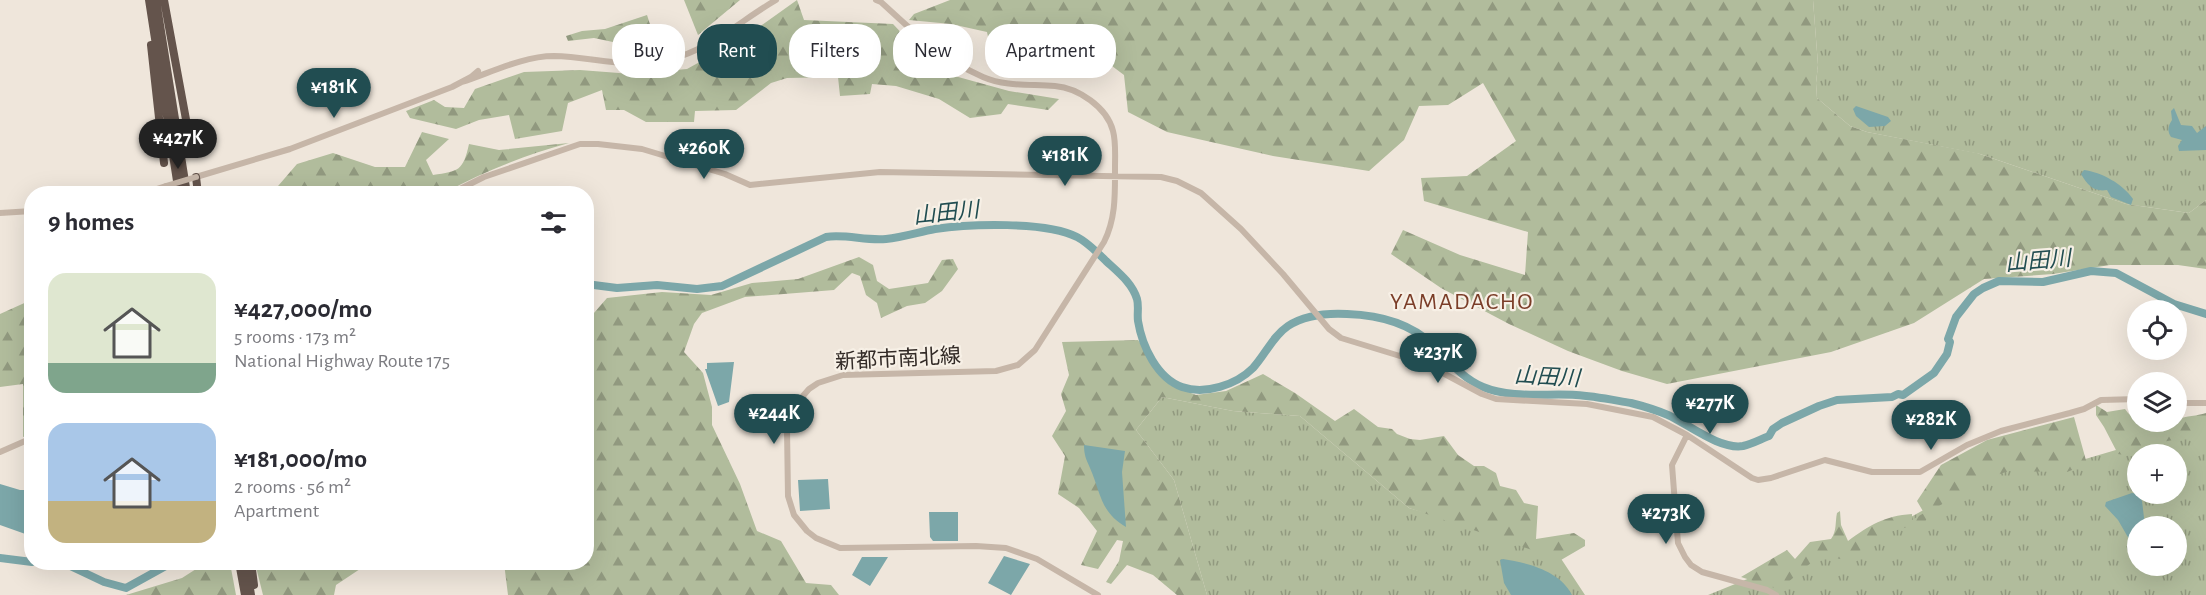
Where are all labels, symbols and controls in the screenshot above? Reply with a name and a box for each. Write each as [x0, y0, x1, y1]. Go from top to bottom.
chip: Buy [612, 24, 685, 78]
chip: Rent [697, 24, 777, 78]
chip: Filters [789, 24, 881, 78]
chip: New [893, 24, 973, 78]
chip: Apartment [985, 24, 1116, 78]
pin: ¥181K [292, 68, 376, 119]
text: ¥181K [311, 77, 357, 97]
pin: ¥427K [136, 119, 220, 170]
text: ¥427K [153, 128, 203, 148]
pin: ¥260K [662, 129, 746, 180]
pin: ¥181K [1023, 136, 1107, 187]
text: ¥260K [678, 138, 730, 158]
text: ¥181K [1042, 145, 1088, 165]
water label: 山田川 [912, 197, 982, 227]
icon: filters [537, 206, 570, 239]
text: 9 homes [48, 209, 134, 235]
water label: 山田川 [2004, 246, 2074, 275]
district label: YAMADACHO [1390, 290, 1534, 314]
text: ¥427,000/mo [234, 296, 372, 322]
icon: home [96, 297, 168, 369]
map controls [2127, 300, 2187, 576]
button: locate [2127, 300, 2187, 360]
text: 5 rooms · 173 m² [234, 327, 356, 347]
pin: ¥237K [1396, 333, 1480, 384]
text: ¥237K [1414, 342, 1462, 362]
street label: 新都市南北線 [834, 344, 961, 373]
text: National Highway Route 175 [234, 351, 450, 371]
water label: 山田川 [1513, 363, 1583, 390]
button: layers [2127, 372, 2187, 432]
pin: ¥277K [1668, 384, 1752, 435]
text: ¥277K [1686, 393, 1734, 413]
pin: ¥244K [732, 394, 816, 445]
pin: ¥282K [1889, 400, 1973, 451]
text: ¥244K [748, 403, 800, 423]
text: ¥282K [1906, 409, 1956, 429]
button: + [2127, 444, 2187, 504]
text: ¥181,000/mo [234, 446, 367, 472]
icon: home [96, 447, 168, 519]
text: 2 rooms · 56 m² [234, 477, 351, 497]
pin: ¥273K [1624, 494, 1708, 545]
text: Apartment [234, 501, 319, 521]
text: ¥273K [1642, 503, 1690, 523]
button: − [2127, 516, 2187, 576]

